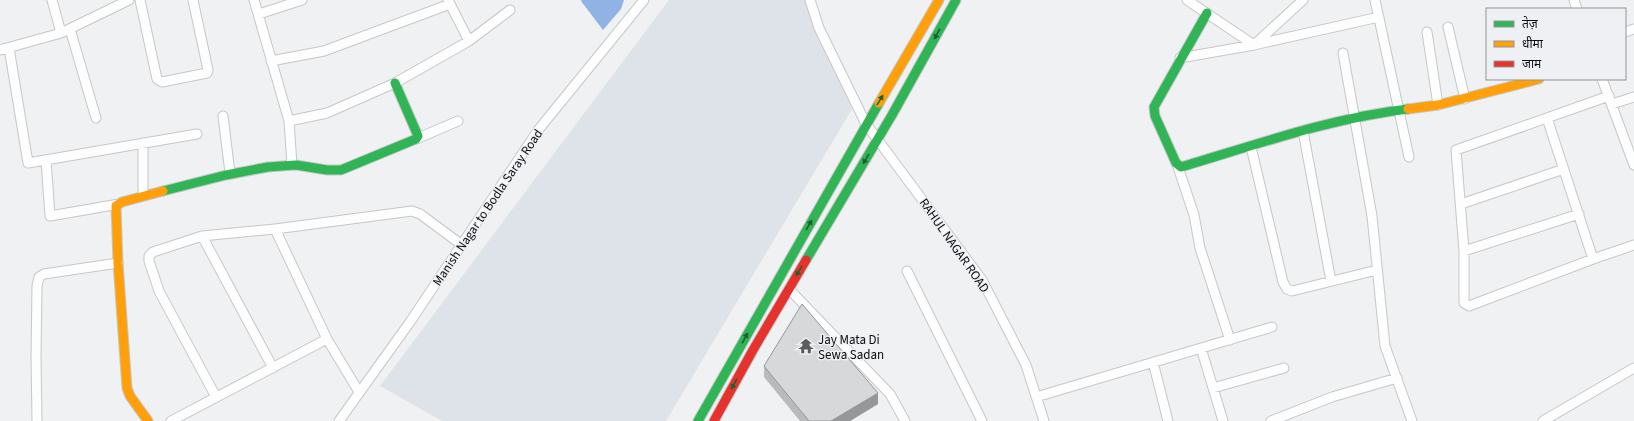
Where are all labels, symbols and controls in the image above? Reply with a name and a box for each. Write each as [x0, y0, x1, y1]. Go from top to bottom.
legend [1486, 8, 1626, 80]
text: तेज़ [1522, 16, 1539, 33]
one-way arrow [934, 28, 940, 40]
text: धीमा [1522, 36, 1544, 53]
text: जाम [1522, 56, 1542, 73]
one-way arrow [877, 94, 884, 106]
street label: Manish Nagar to Bodla Saray Road [429, 126, 547, 289]
one-way arrow [862, 153, 869, 165]
street label: RAHUL NAGAR ROAD [915, 195, 994, 296]
one-way arrow [805, 219, 812, 231]
one-way arrow [796, 265, 803, 277]
place label: Jay Mata Di Sewa Sadan [818, 331, 884, 364]
one-way arrow [741, 332, 748, 344]
temple icon: Jay Mata Di Sewa Sadan [797, 337, 815, 355]
one-way arrow [731, 378, 738, 389]

